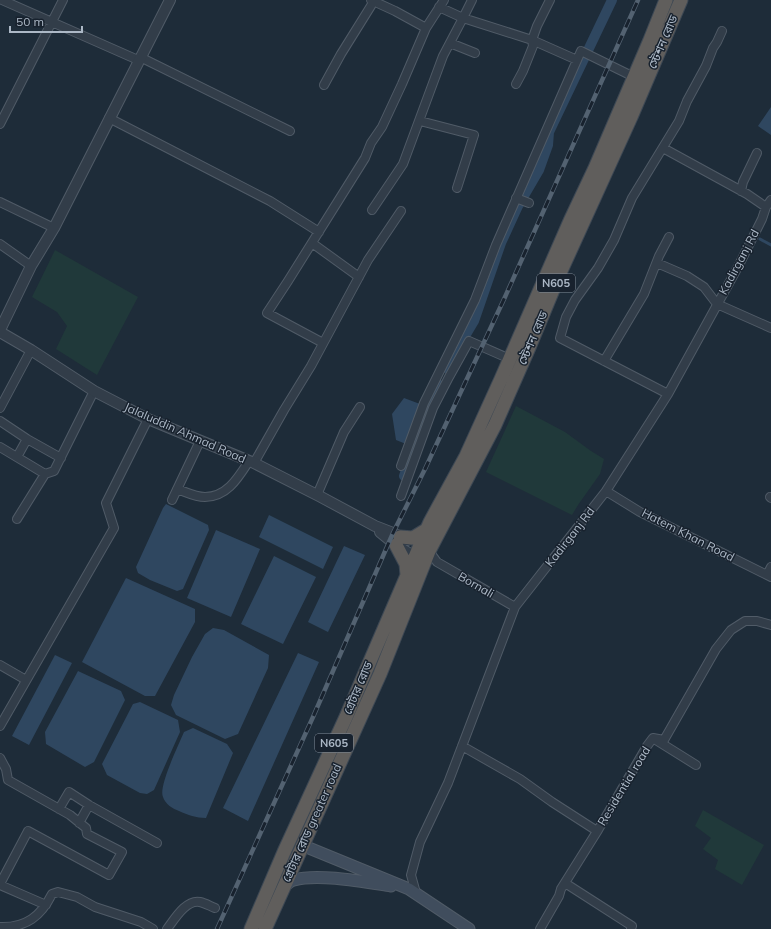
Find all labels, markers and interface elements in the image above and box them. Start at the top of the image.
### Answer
scale bar [10,8,82,34]
street label: স্টেশন রোড [645,12,681,71]
text: 50 m [16,14,44,29]
street label: Kadirganj Rd [715,226,762,297]
road number: N605 [537,274,575,292]
street label: স্টেশন রোড [515,308,551,367]
street label: Jalaluddin Ahmad Road [122,399,248,466]
street label: Kadirganj Rd [542,504,598,570]
street label: Hatem Khan Road [639,505,737,564]
street label: Bornali [455,568,497,601]
street label: গ্রেটার রোড [340,659,376,716]
road number: N605 [315,734,353,752]
street label: Residential road [594,743,653,828]
street label: গ্রেটার রোড greater road [279,761,344,884]

